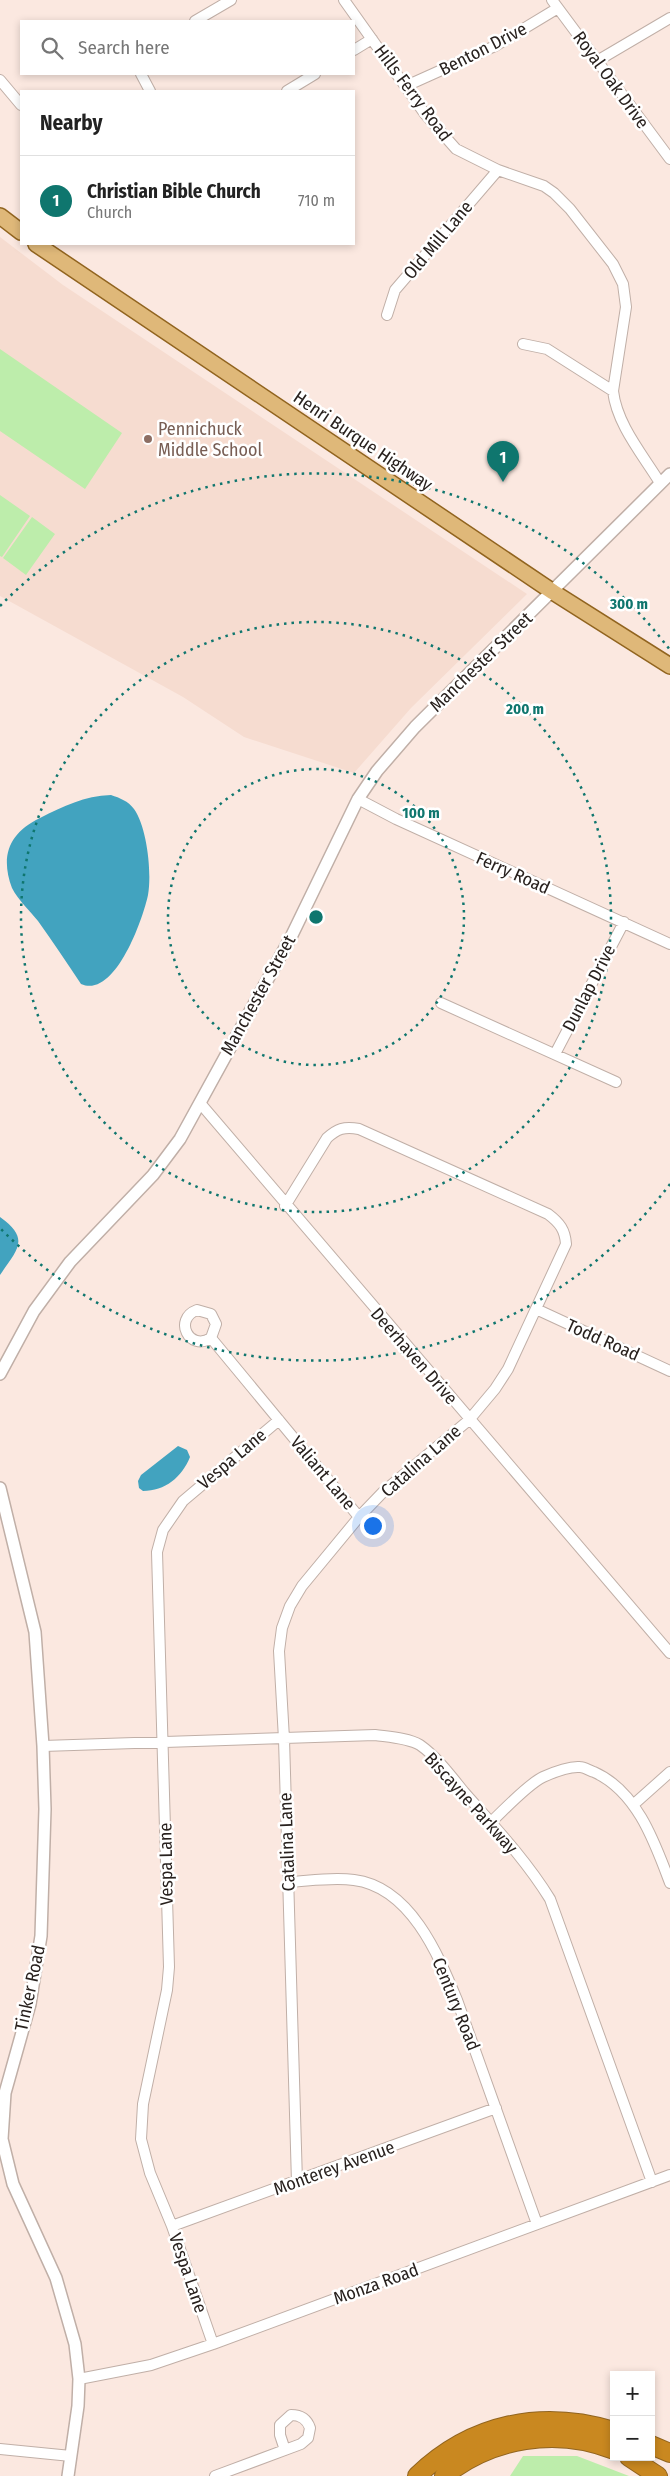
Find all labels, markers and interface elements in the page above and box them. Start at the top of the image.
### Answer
street label: Benton Drive [436,18,530,80]
search box [20,20,355,75]
street label: Royal Oak Drive [568,27,654,133]
icon: search [38,34,66,62]
text: Search here [78,36,170,59]
street label: Hills Ferry Road [370,40,456,146]
text: Nearby [40,110,102,136]
text: Christian Bible Church [87,180,261,203]
text: 1 [53,191,59,210]
text: 710 m [298,191,335,210]
street label: Old Mill Lane [399,196,477,284]
text: Church [87,203,132,222]
street label: Henri Burque Highway [289,386,437,496]
place label: Pennichuck Middle School [158,418,262,461]
marker: Pennichuck Middle School [142,433,154,445]
pin: 1 [487,441,519,482]
text: 300 m [609,595,648,613]
street label: Manchester Street [425,607,537,717]
text: 200 m [505,700,544,718]
text: 100 m [402,804,440,822]
street label: Ferry Road [473,847,553,899]
centre of rings [307,908,325,926]
street label: Manchester Street [216,931,300,1059]
street label: Dunlap Drive [558,941,620,1035]
street label: Deerhaven Drive [366,1303,462,1409]
street label: Todd Road [563,1314,643,1366]
street label: Catalina Lane [376,1420,466,1502]
street label: Vespa Lane [193,1424,271,1494]
street label: Valiant Lane [286,1432,360,1515]
your location [360,1513,386,1539]
street label: Biscayne Parkway [420,1748,522,1858]
street label: Catalina Lane [274,1792,300,1892]
street label: Vespa Lane [154,1822,178,1906]
street label: Tinker Road [10,1943,50,2033]
street label: Century Road [427,1954,485,2054]
street label: Monterey Avenue [270,2136,398,2200]
street label: Vespa Lane [164,2230,212,2316]
street label: Monza Road [330,2258,422,2310]
map controls [610,2371,655,2461]
button: + [610,2371,655,2416]
button: − [610,2416,655,2461]

